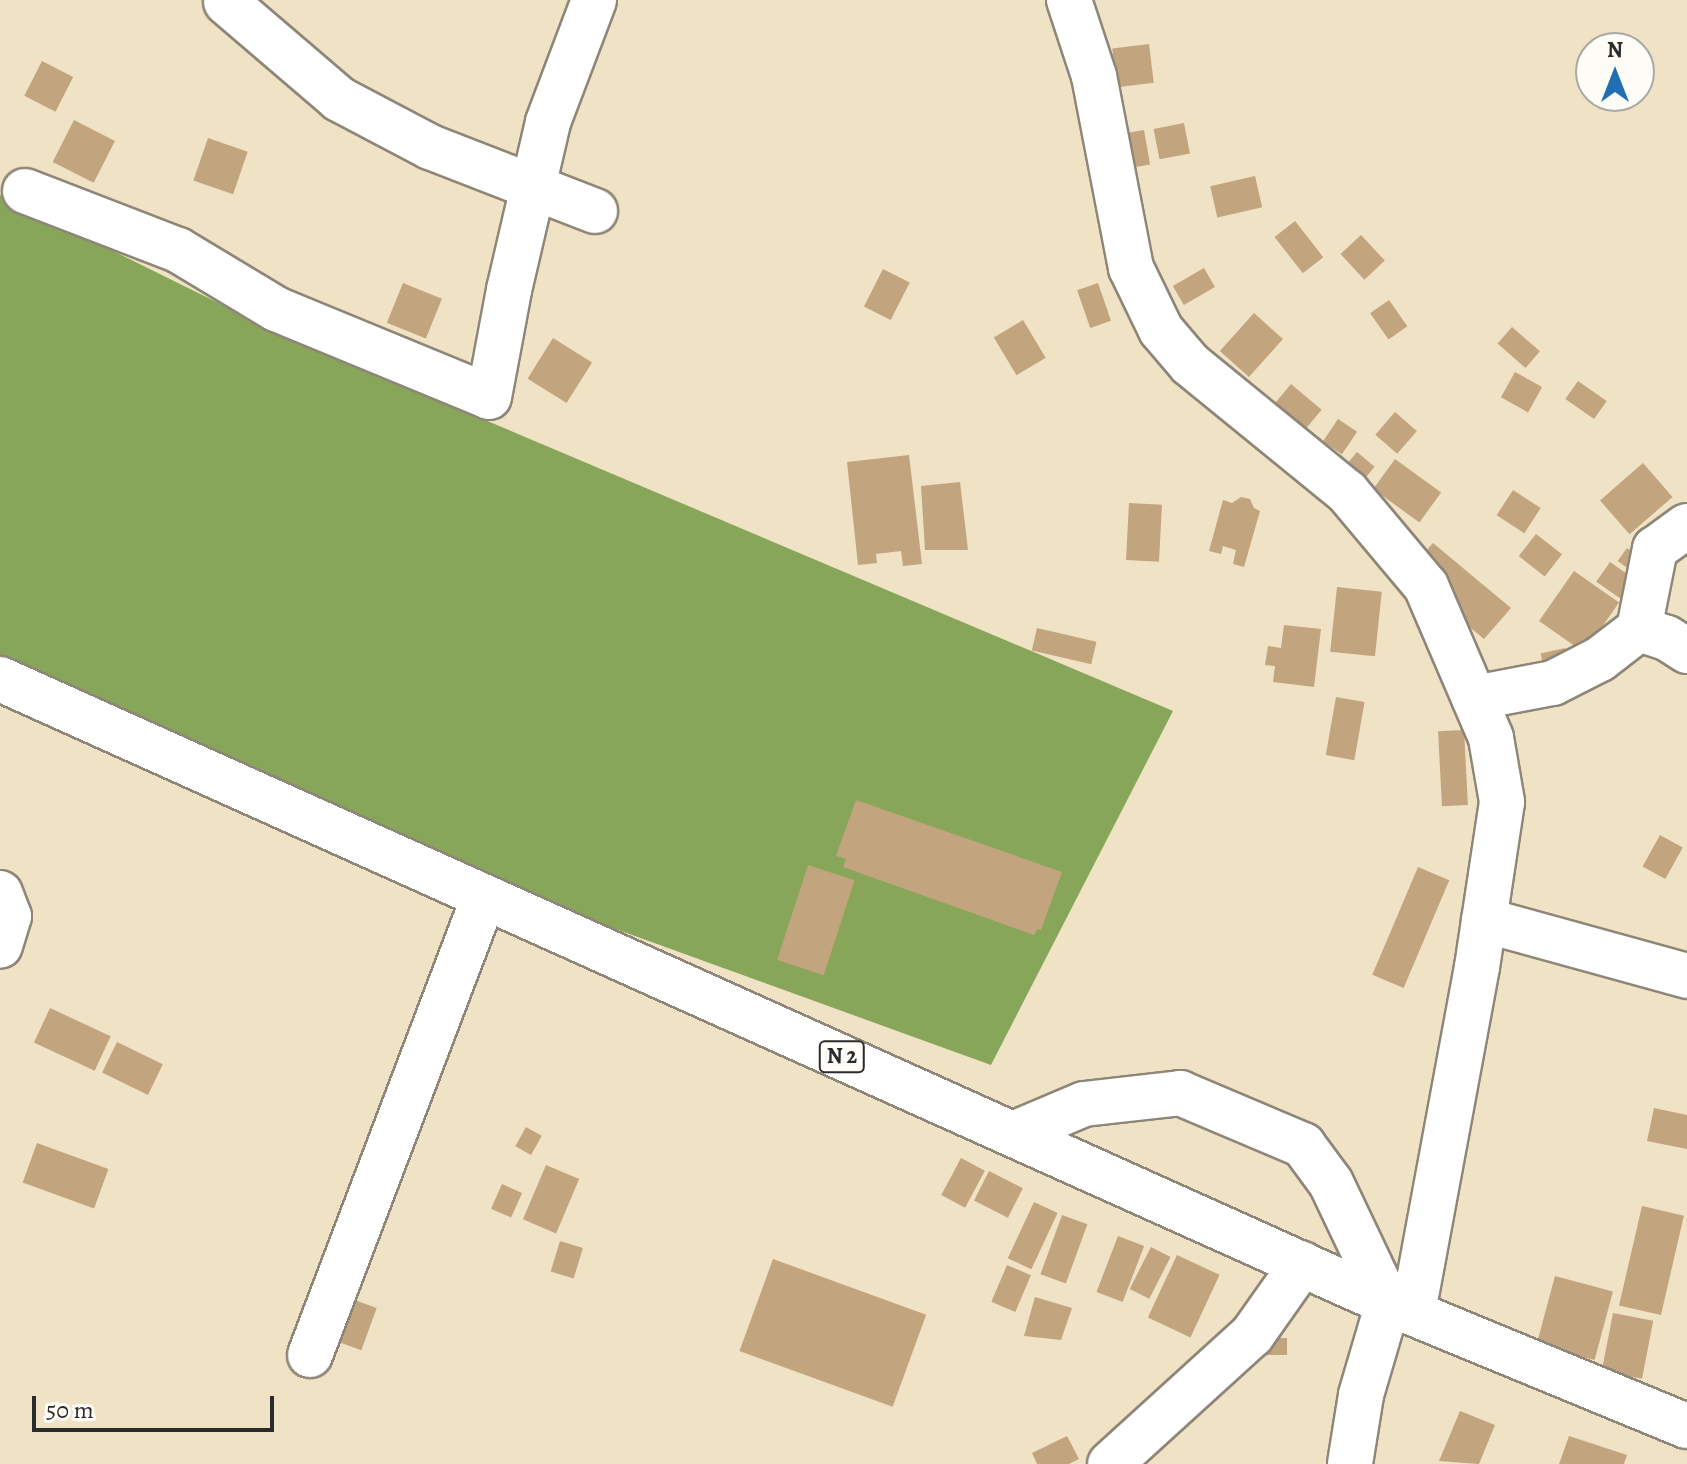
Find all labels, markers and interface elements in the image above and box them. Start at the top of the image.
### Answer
north arrow [1575,32,1655,112]
text: N [1607,35,1623,65]
road number: N 2 [818,1039,866,1075]
scale bar [36,1380,278,1430]
text: 50 m [46,1394,94,1426]

